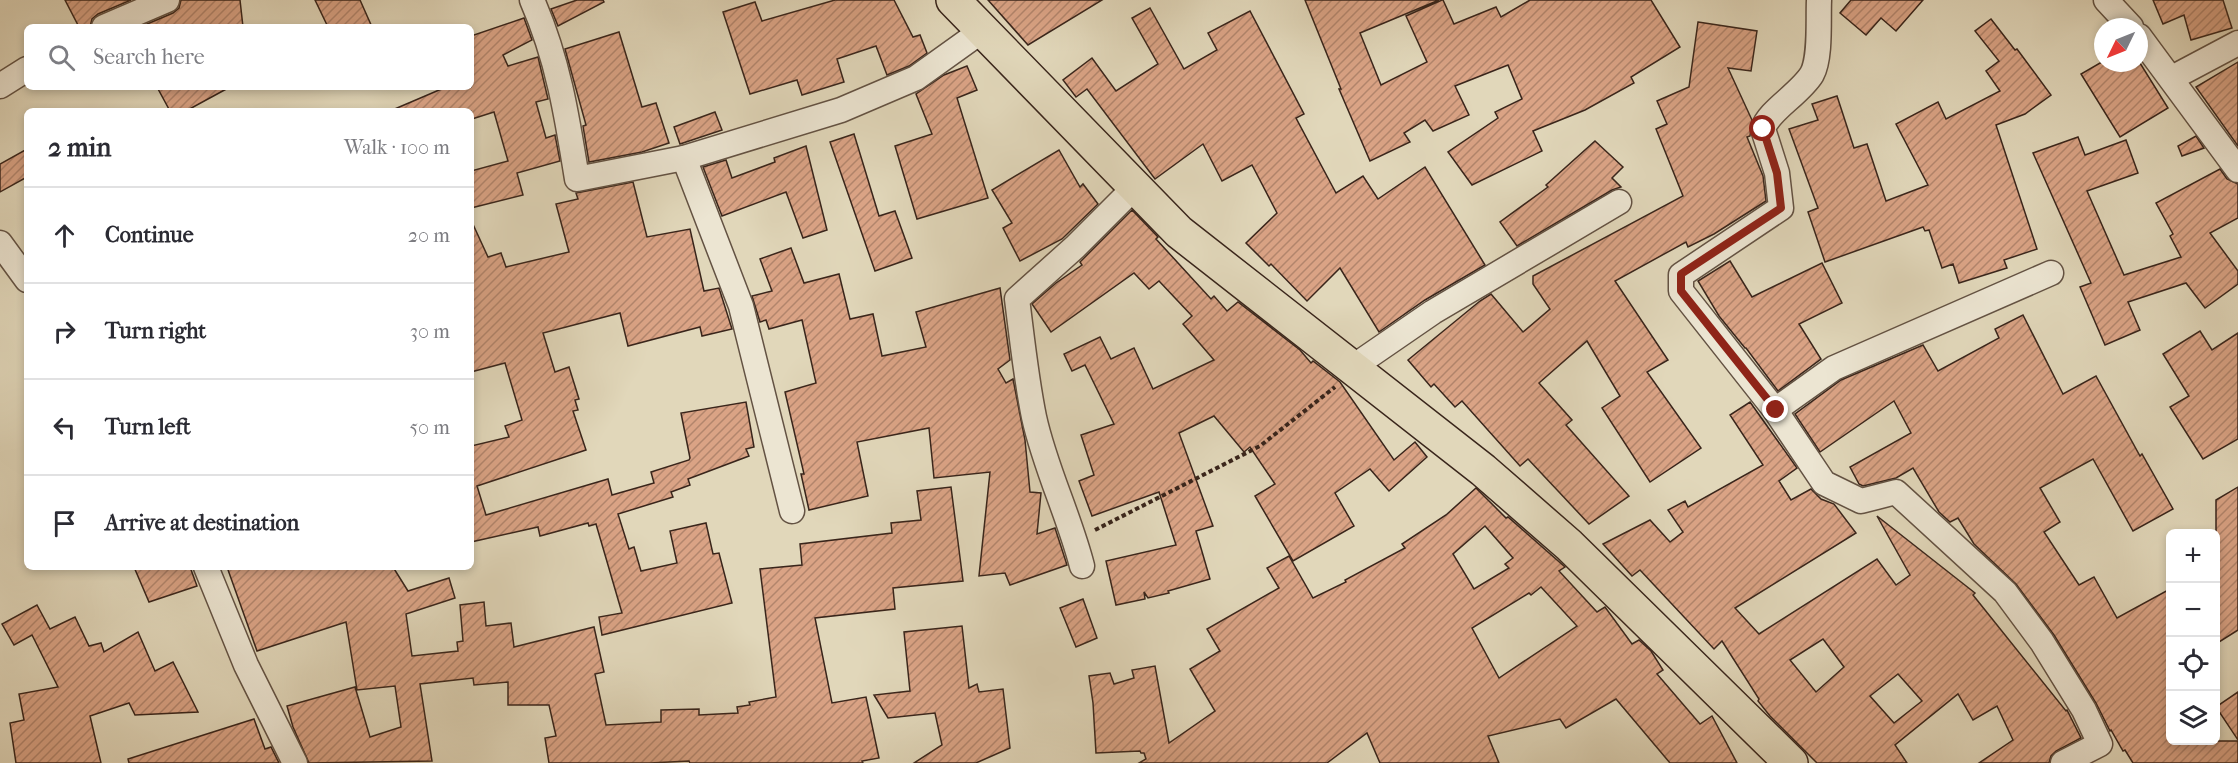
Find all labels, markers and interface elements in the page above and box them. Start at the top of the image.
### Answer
north arrow [2094,18,2148,72]
search box [24,24,474,90]
icon: search [45,41,78,74]
text: Search here [93,44,205,70]
route start [1749,115,1775,141]
text: 2 min [48,132,111,163]
text: Walk · 100 m [344,136,450,159]
icon: ahead [48,219,81,252]
text: Continue [105,222,194,248]
text: 20 m [408,224,450,247]
icon: right [48,315,81,348]
text: Turn right [105,318,206,344]
text: 30 m [410,320,450,343]
route end [1762,396,1788,422]
icon: left [48,411,81,444]
text: Turn left [105,414,191,440]
text: 50 m [409,416,450,439]
icon: arrive [48,507,81,540]
text: Arrive at destination [105,510,299,536]
map controls [2166,529,2220,745]
button: + [2166,529,2220,583]
button: − [2166,583,2220,637]
button: locate [2166,637,2220,691]
button: layers [2166,691,2220,745]

